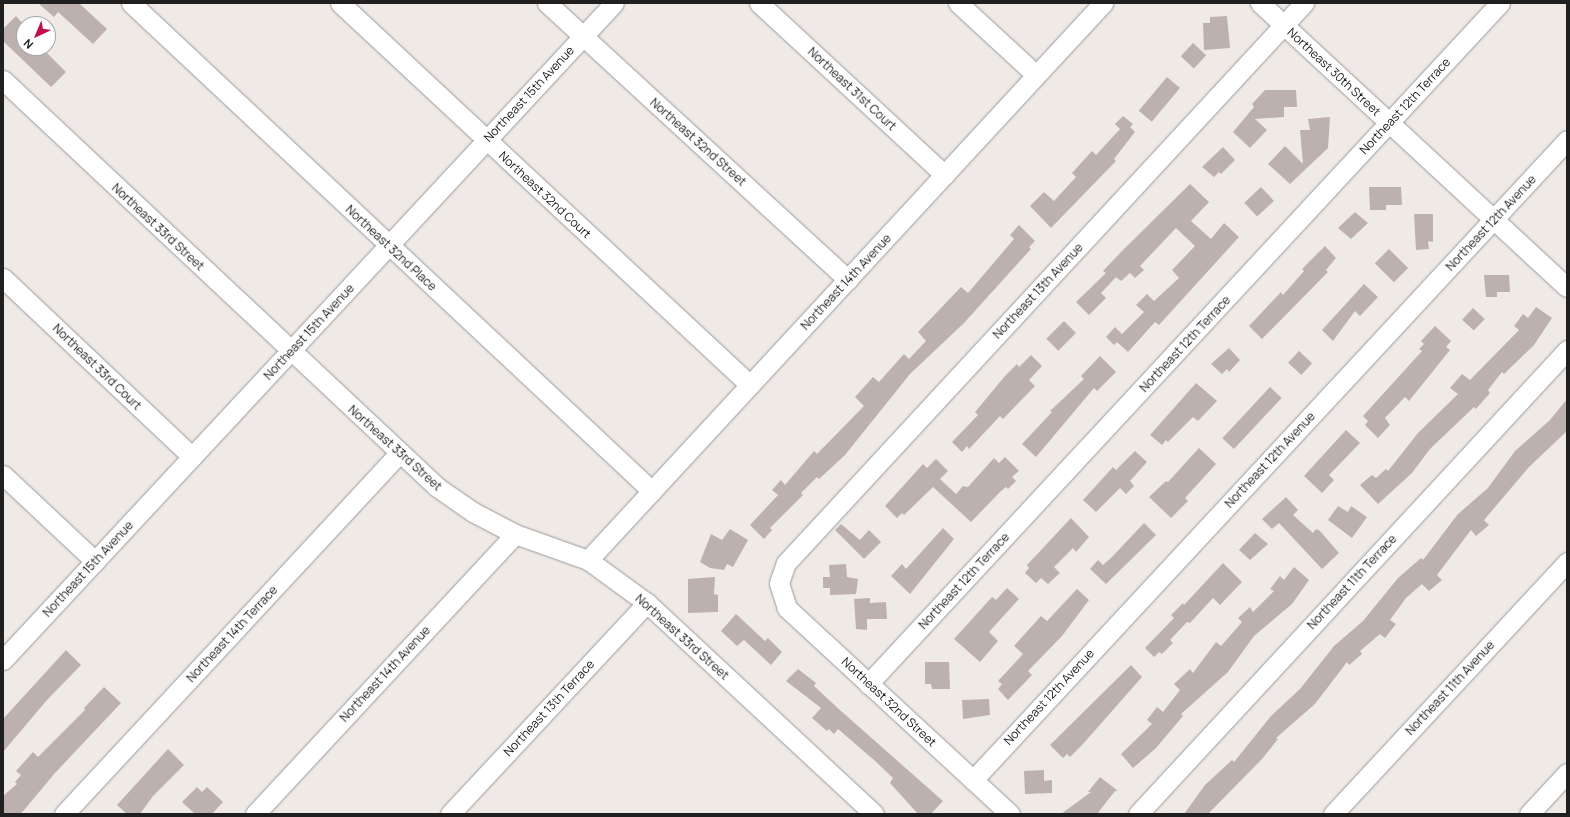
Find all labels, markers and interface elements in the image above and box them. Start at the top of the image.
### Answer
north arrow [16,16,56,56]
street label: Northeast 30th Street [1284,25,1384,119]
text: N [20,36,36,52]
street label: Northeast 15th Avenue [481,43,577,145]
street label: Northeast 31st Court [805,44,899,134]
street label: Northeast 12th Terrace [1357,55,1453,157]
street label: Northeast 32nd Street [647,95,749,189]
street label: Northeast 32nd Court [496,149,594,241]
street label: Northeast 12th Avenue [1443,172,1539,274]
street label: Northeast 33rd Street [109,181,207,273]
street label: Northeast 32nd Place [343,202,439,294]
street label: Northeast 14th Avenue [798,231,894,333]
street label: Northeast 13th Avenue [990,240,1086,342]
street label: Northeast 15th Avenue [261,281,357,383]
street label: Northeast 12th Terrace [1137,293,1233,395]
street label: Northeast 33rd Court [50,321,144,413]
street label: Northeast 33rd Street [345,402,445,494]
street label: Northeast 12th Avenue [1222,409,1318,511]
street label: Northeast 15th Avenue [40,518,136,620]
street label: Northeast 12th Terrace [916,530,1012,632]
street label: Northeast 11th Terrace [1304,532,1400,632]
street label: Northeast 14th Terrace [184,583,280,685]
street label: Northeast 33rd Street [632,591,732,683]
street label: Northeast 14th Avenue [337,623,433,725]
street label: Northeast 11th Avenue [1403,638,1497,738]
street label: Northeast 12th Avenue [1001,646,1097,748]
street label: Northeast 32nd Street [839,654,939,750]
street label: Northeast 13th Terrace [501,657,597,759]

